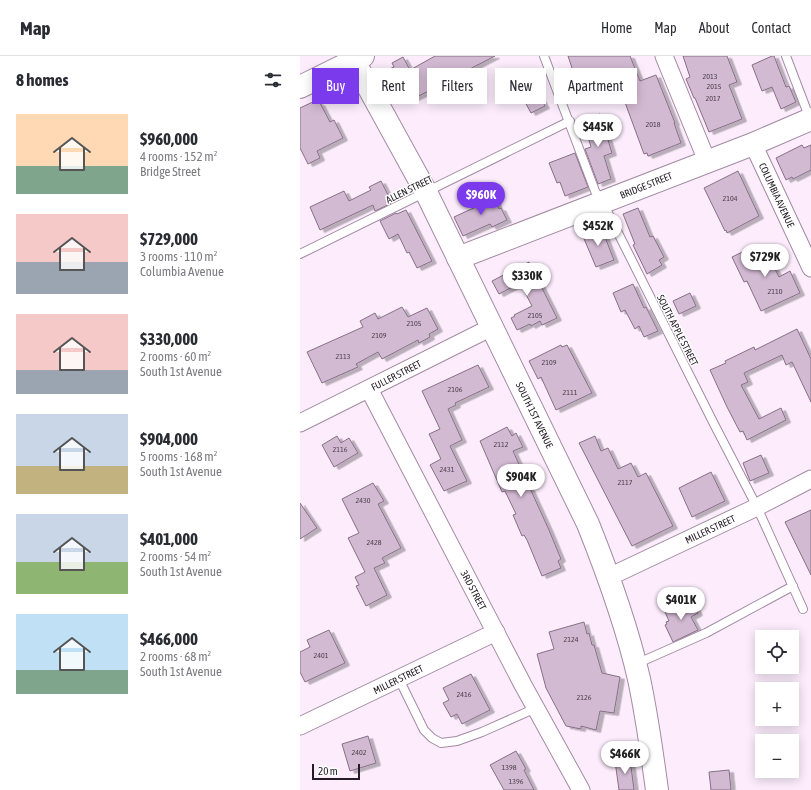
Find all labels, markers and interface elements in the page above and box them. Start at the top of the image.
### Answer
text: Map [20,17,51,39]
text: Home [601,20,632,36]
text: Map [654,20,677,36]
text: About [699,20,730,36]
text: Contact [752,20,791,36]
chip: Buy [312,68,359,104]
chip: Rent [367,68,419,104]
chip: Filters [427,68,487,104]
chip: New [495,68,546,104]
chip: Apartment [554,68,637,104]
icon: filters [262,69,284,91]
text: 8 homes [16,70,69,90]
house number: 2013 [702,72,718,81]
house number: 2015 [706,82,722,91]
house number: 2017 [705,94,721,103]
pin: $445K [570,114,626,148]
text: $445K [583,119,613,134]
house number: 2018 [645,120,661,129]
text: $960,000 [140,129,198,149]
icon: home [48,130,96,178]
text: 4 rooms · 152 m² [140,149,217,164]
street label: COLUMBIA AVENUE [757,161,797,230]
text: Bridge Street [140,164,201,179]
street label: BRIDGE STREET [618,170,674,201]
street label: ALLEN STREET [384,173,435,205]
pin: $960K [453,182,509,216]
text: $960K [466,187,496,202]
house number: 2104 [722,194,738,203]
pin: $452K [570,213,626,247]
text: $452K [583,218,613,233]
text: $729,000 [140,229,198,249]
icon: home [48,230,96,278]
pin: $729K [737,244,793,278]
text: 3 rooms · 110 m² [140,249,217,264]
text: $729K [750,249,780,264]
pin: $330K [499,263,555,297]
text: Columbia Avenue [140,264,224,279]
text: $330K [512,268,542,283]
house number: 2110 [767,287,783,296]
street label: SOUTH APPLE STREET [655,293,700,368]
house number: 2105 [527,311,543,320]
house number: 2105 [406,319,422,328]
text: $330,000 [140,329,198,349]
icon: home [48,330,96,378]
house number: 2109 [371,331,387,340]
text: 2 rooms · 60 m² [140,349,211,364]
house number: 2113 [335,352,351,361]
street label: FULLER STREET [369,358,424,393]
house number: 2109 [541,358,557,367]
text: South 1st Avenue [140,364,222,379]
street label: SOUTH 1ST AVENUE [514,380,556,451]
house number: 2106 [447,385,463,394]
house number: 2111 [562,388,578,397]
text: $904,000 [140,429,198,449]
icon: home [48,430,96,478]
house number: 2112 [493,440,509,449]
house number: 2116 [332,445,348,454]
text: 5 rooms · 168 m² [140,449,217,464]
text: South 1st Avenue [140,464,222,479]
pin: $904K [493,464,549,498]
house number: 2431 [439,465,455,474]
text: $904K [506,469,536,484]
house number: 2117 [617,478,633,487]
house number: 2430 [355,496,371,505]
street label: MILLER STREET [683,513,738,546]
text: $401,000 [140,529,198,549]
icon: home [48,530,96,578]
house number: 2428 [366,538,382,547]
text: 2 rooms · 54 m² [140,549,211,564]
text: South 1st Avenue [140,564,222,579]
street label: 3RD STREET [459,569,489,612]
pin: $401K [653,587,709,621]
text: $401K [666,592,696,607]
text: $466,000 [140,629,198,649]
icon: home [48,630,96,678]
map controls [755,630,799,778]
button: locate [755,630,799,674]
house number: 2124 [563,635,579,644]
text: 2 rooms · 68 m² [140,649,211,664]
house number: 2401 [313,651,329,660]
street label: MILLER STREET [371,662,425,696]
text: South 1st Avenue [140,664,222,679]
button: + [755,682,799,726]
house number: 2416 [456,690,472,699]
house number: 2126 [576,693,592,702]
button: − [755,734,799,778]
pin: $466K [597,741,653,775]
text: $466K [610,746,640,761]
house number: 2402 [351,748,367,757]
scale bar [312,762,360,781]
house number: 1398 [501,763,517,772]
text: 20 m [318,765,338,777]
house number: 1396 [508,777,524,786]

